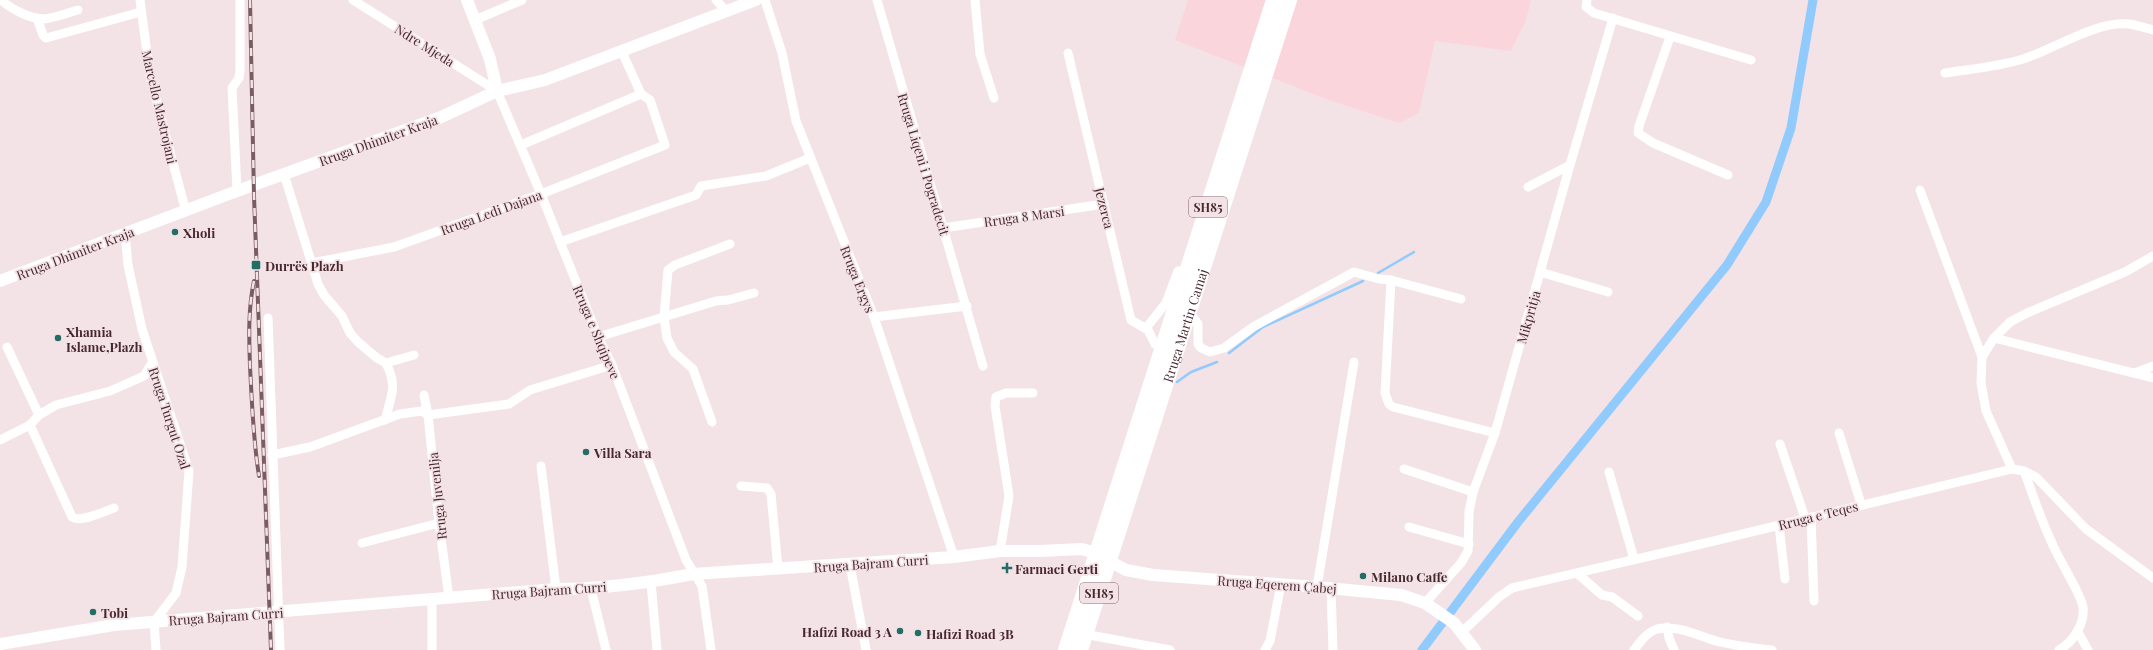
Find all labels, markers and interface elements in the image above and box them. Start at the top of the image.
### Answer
street label: Ndre Mjeda [392,20,458,70]
street label: Marcello Mastrojani [139,49,181,166]
street label: Rruga Liqeni i Pogradecit [894,91,954,238]
street label: Rruga Dhimiter Kraja [316,111,440,169]
street label: Jezerca [1091,185,1118,231]
street label: Rruga Ledi Dajana [438,186,545,238]
road number: SH85 [1189,197,1227,217]
street label: Rruga 8 Marsi [983,202,1066,230]
street label: Rruga Dhimiter Kraja [14,223,137,283]
place label: Xholi [183,224,215,241]
marker: Xholi [170,227,180,237]
street label: Rruga Ergys [837,243,879,315]
place label: Durrës Plazh [265,257,344,274]
marker: Durrës Plazh [250,259,262,271]
street label: Rruga Martin Camaj [1158,267,1211,384]
street label: Rruga e Shqipeve [570,282,625,382]
street label: Mikpritja [1512,288,1544,346]
place label: Xhamia Islame,Plazh [66,323,143,355]
marker: Xhamia Islame,Plazh [53,333,63,343]
street label: Rruga Turgut Ozal [145,365,195,471]
place label: Villa Sara [593,444,652,461]
marker: Villa Sara [581,447,591,457]
street label: Rruga Juvenilja [424,451,450,541]
street label: Rruga e Teqes [1776,497,1860,533]
street label: Rruga Bajram Curri [813,550,929,575]
place label: Farmaci Gerti [1015,560,1098,577]
marker: Farmaci Gerti [1002,563,1012,573]
place label: Milano Caffe [1371,568,1448,585]
street label: Rruga Eqerem Çabej [1217,571,1337,597]
marker: Milano Caffe [1358,571,1368,581]
street label: Rruga Bajram Curri [491,577,607,602]
road number: SH85 [1080,583,1118,603]
street label: Rruga Bajram Curri [168,603,284,628]
place label: Tobi [101,604,128,621]
marker: Tobi [88,607,98,617]
place label: Hafizi Road 3 A [802,623,892,640]
place label: Hafizi Road 3B [926,625,1014,642]
marker: Hafizi Road 3 A [895,626,905,636]
marker: Hafizi Road 3B [913,628,923,638]

